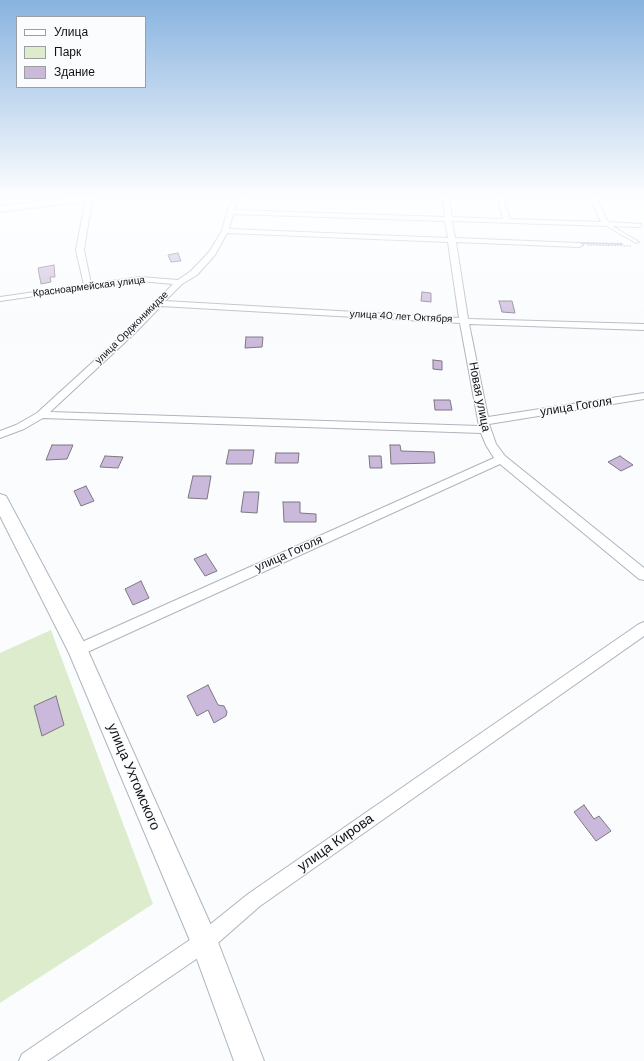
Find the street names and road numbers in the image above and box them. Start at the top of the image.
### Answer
street label: Красноармейская улица [32,274,146,300]
street label: улица Орджоникидзе [93,289,171,367]
street label: улица 40 лет Октября [349,308,453,326]
street label: Новая улица [465,361,493,433]
street label: улица Гоголя [539,394,613,420]
street label: улица Гоголя [253,533,325,575]
street label: улица Ухтомского [103,721,163,833]
street label: улица Кирова [295,811,377,875]

